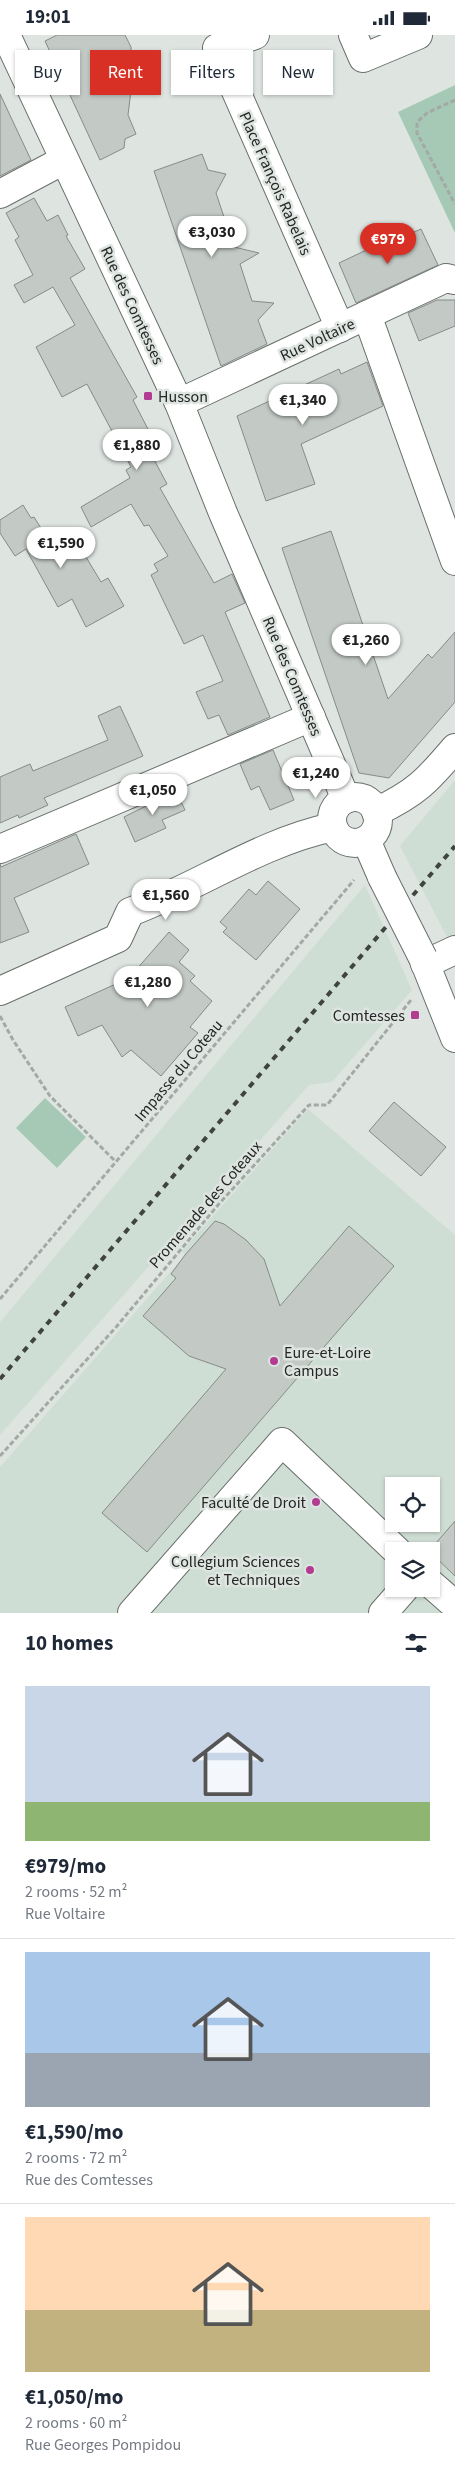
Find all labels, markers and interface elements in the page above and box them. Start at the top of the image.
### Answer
text: 19:01 [25,4,71,31]
chip: Buy [15,50,80,95]
chip: Rent [90,50,161,95]
chip: Filters [171,50,253,95]
chip: New [263,50,333,95]
street label: Place François Rabelais [234,108,317,259]
pin: €3,030 [171,215,253,258]
text: €3,030 [188,221,236,243]
pin: €979 [358,223,418,265]
text: €979 [371,228,405,250]
street label: Rue des Comtesses [95,243,169,368]
street label: Rue Voltaire [276,313,358,367]
pin: €1,340 [262,383,344,426]
place label: Husson [158,386,208,408]
text: €1,340 [279,389,327,411]
marker: Husson [142,390,154,402]
pin: €1,880 [96,429,178,471]
text: €1,880 [113,434,161,456]
pin: €1,590 [20,527,102,569]
text: €1,590 [37,532,85,554]
street label: Rue des Comtesses [257,613,327,740]
pin: €1,260 [325,623,407,666]
text: €1,260 [342,629,390,651]
pin: €1,240 [275,757,357,799]
text: €1,240 [292,762,340,784]
pin: €1,050 [112,773,194,816]
text: €1,050 [129,779,177,801]
pin: €1,560 [125,879,207,921]
text: €1,560 [142,884,190,906]
pin: €1,280 [107,965,189,1008]
text: €1,280 [124,971,172,993]
place label: Comtesses [333,1005,405,1027]
marker: Comtesses [409,1009,421,1021]
street label: Impasse du Coteau [130,1015,228,1126]
street label: Promenade des Coteaux [144,1136,267,1273]
place label: Eure-et-Loire Campus [284,1342,371,1382]
marker: Eure-et-Loire Campus [268,1355,280,1367]
map controls [385,1477,440,1597]
button: locate [385,1477,440,1532]
place label: Faculté de Droit [201,1492,307,1514]
marker: Faculté de Droit [310,1496,322,1508]
button: layers [385,1542,440,1597]
place label: Collegium Sciences et Techniques [171,1551,300,1591]
marker: Collegium Sciences et Techniques [304,1564,316,1576]
text: 10 homes [25,1628,113,1658]
icon: filters [402,1629,430,1657]
icon: home [183,1719,273,1809]
text: €979/mo [25,1851,106,1881]
text: 2 rooms · 52 m² [25,1881,127,1903]
text: Rue Voltaire [25,1903,105,1925]
icon: home [183,1984,273,2074]
text: €1,590/mo [25,2117,124,2147]
text: 2 rooms · 72 m² [25,2147,127,2169]
text: Rue des Comtesses [25,2169,153,2191]
icon: home [183,2249,273,2339]
text: €1,050/mo [25,2382,124,2412]
text: 2 rooms · 60 m² [25,2412,127,2434]
text: Rue Georges Pompidou [25,2434,181,2456]

